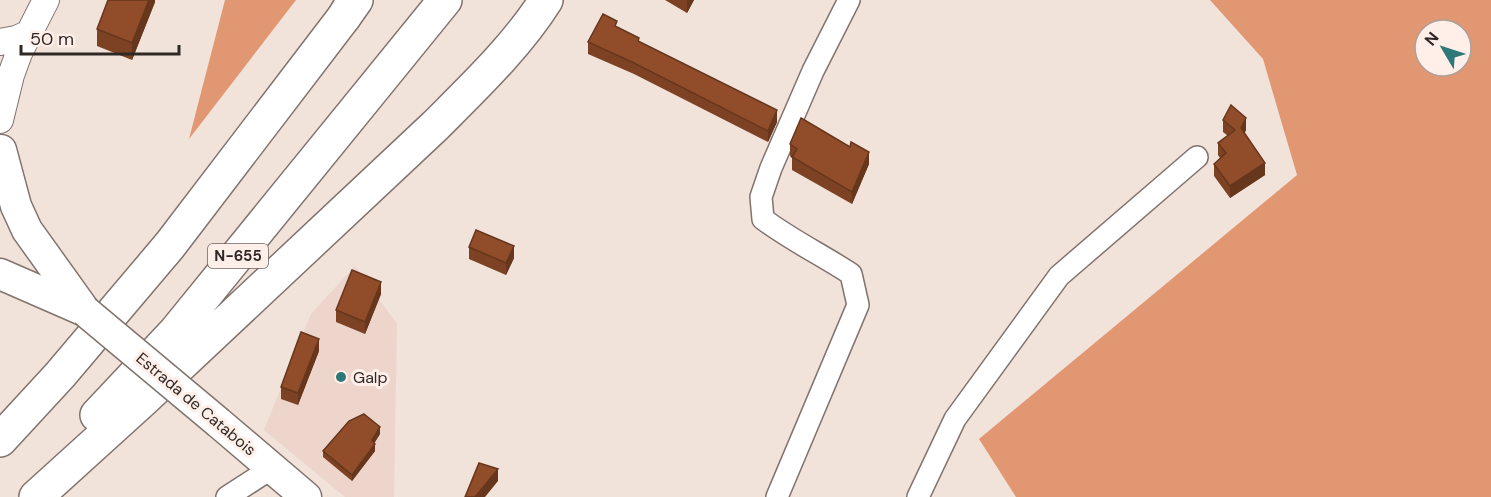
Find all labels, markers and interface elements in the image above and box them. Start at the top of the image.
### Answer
scale bar [21,18,178,56]
north arrow [1413,18,1473,78]
text: 50 m [30,27,74,51]
text: N [1420,28,1444,50]
road number: N-655 [208,244,268,268]
street label: Estrada de Catabois [132,348,260,460]
place label: Galp [353,367,387,388]
marker: Galp [334,370,348,384]

